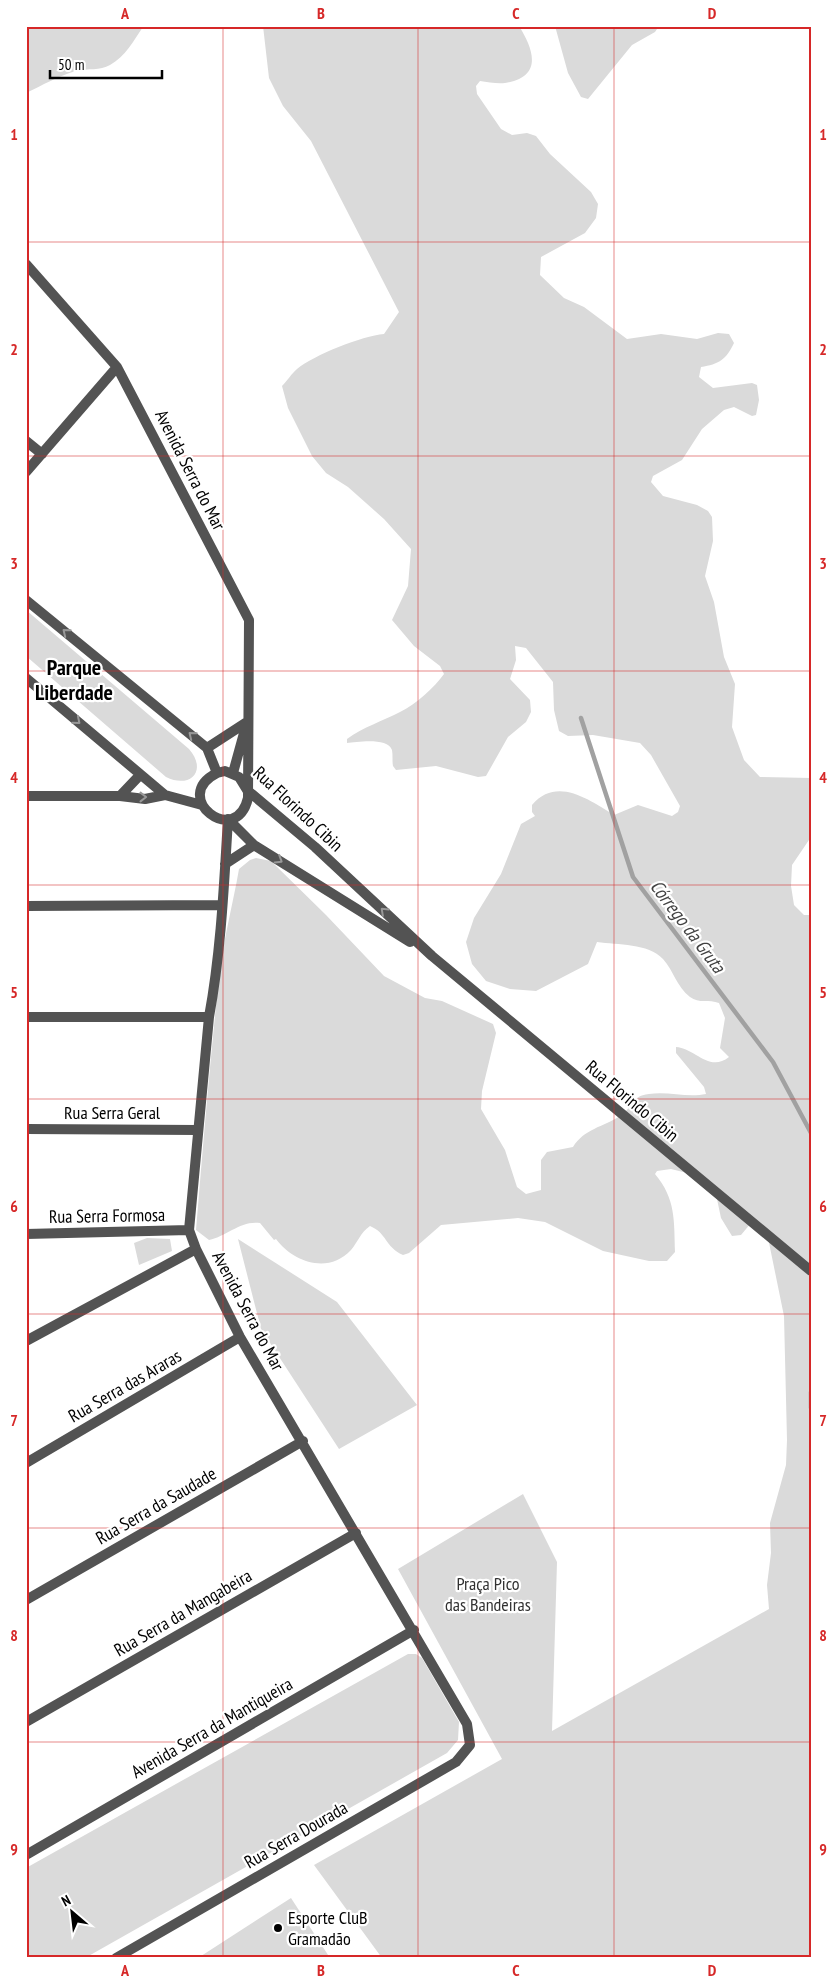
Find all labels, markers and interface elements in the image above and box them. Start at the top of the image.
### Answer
text: A [120,3,130,23]
text: B [317,3,325,23]
text: C [512,3,520,23]
text: D [708,3,717,23]
scale bar [50,48,162,80]
text: 50 m [58,55,84,74]
text: 1 [10,124,18,144]
text: 1 [819,124,827,144]
text: 2 [10,339,18,359]
text: 2 [819,339,827,359]
street label: Avenida Serra do Mar [150,406,231,534]
text: 3 [10,553,18,573]
text: 3 [819,553,827,573]
one-way arrow [63,630,72,638]
district label: Parque Liberdade [35,653,113,706]
one-way arrow [71,716,80,725]
one-way arrow [188,732,197,741]
street label: Rua Florindo Cibin [249,761,348,856]
text: 4 [10,767,18,787]
text: 4 [819,767,827,787]
one-way arrow [139,792,147,803]
one-way arrow [274,854,283,864]
water label: Córrego da Gruta [645,875,732,978]
one-way arrow [380,908,389,917]
text: 5 [10,982,18,1002]
text: 5 [819,982,827,1002]
street label: Rua Florindo Cibin [581,1055,684,1146]
street label: Rua Serra Geral [64,1101,161,1124]
text: 6 [10,1196,18,1216]
text: 6 [819,1196,827,1216]
street label: Rua Serra Formosa [49,1203,165,1228]
street label: Avenida Serra do Mar [207,1247,290,1374]
street label: Rua Serra das Araras [64,1344,185,1427]
text: 7 [10,1410,18,1430]
text: 7 [819,1410,827,1430]
street label: Rua Serra da Saudade [91,1462,220,1549]
street label: Rua Serra da Mangabeira [110,1564,256,1661]
park label: Praça Pico das Bandeiras [445,1572,531,1616]
text: 8 [10,1625,18,1645]
text: 8 [819,1625,827,1645]
street label: Avenida Serra da Mantiqueira [127,1672,296,1783]
street label: Rua Serra Dourada [240,1796,352,1873]
text: 9 [10,1839,18,1859]
text: 9 [819,1839,827,1859]
north arrow [48,1886,98,1936]
text: N [58,1891,73,1910]
place label: Esporte CluB Gramadão [288,1906,368,1950]
marker: Esporte CluB Gramadão [272,1922,284,1934]
text: A [120,1960,130,1980]
text: B [317,1960,325,1980]
text: C [512,1960,520,1980]
text: D [708,1960,717,1980]

